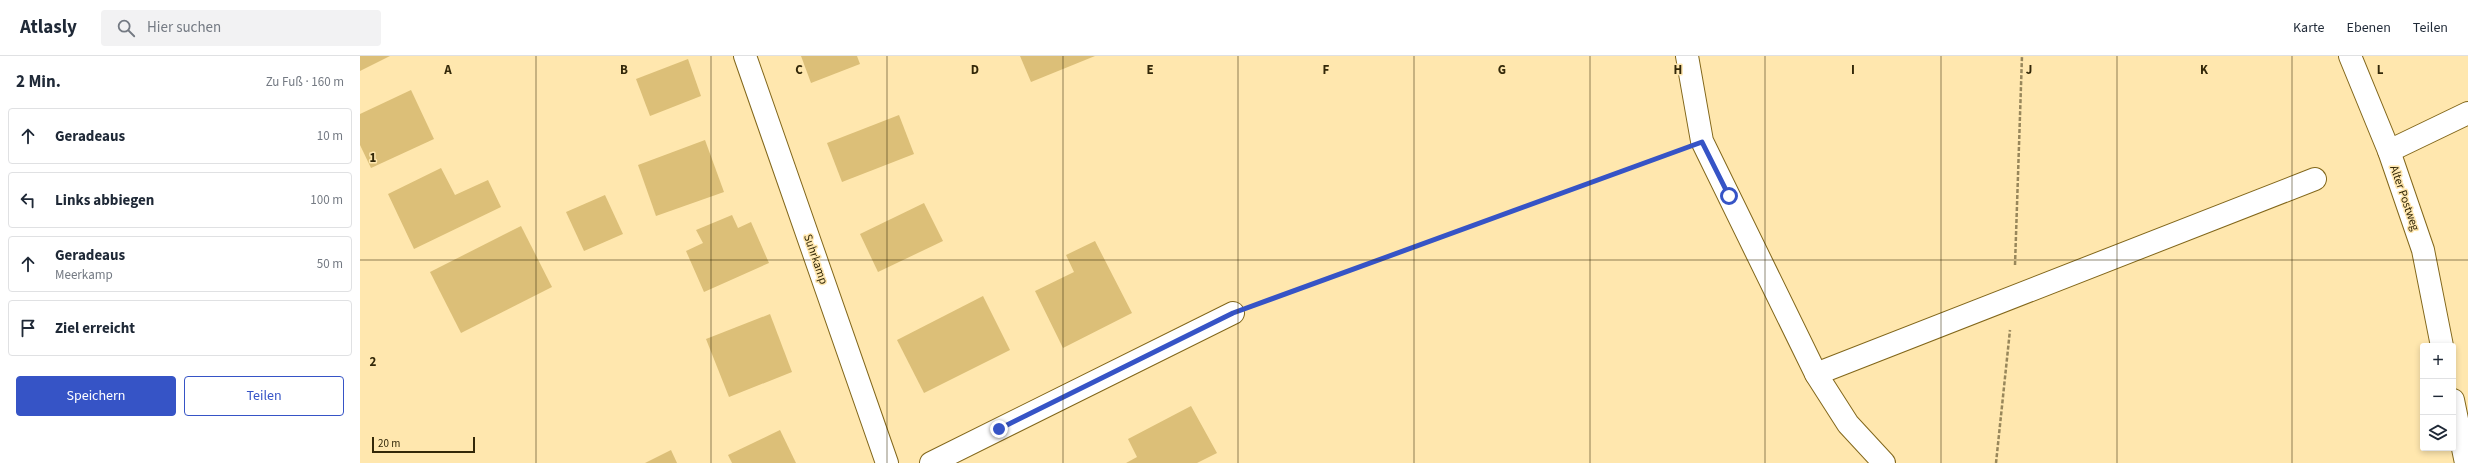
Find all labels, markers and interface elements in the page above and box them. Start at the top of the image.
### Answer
search box [101,10,381,46]
text: Atlasly [20,14,77,41]
icon: search [115,17,137,39]
text: Hier suchen [147,17,221,38]
text: Karte [2293,18,2325,38]
text: Ebenen [2347,18,2391,38]
text: Teilen [2413,18,2448,38]
text: A [443,61,452,79]
text: B [620,61,628,79]
text: C [795,61,803,79]
text: D [971,61,979,79]
text: E [1146,61,1154,79]
text: F [1323,61,1330,79]
text: G [1498,61,1506,79]
text: H [1674,61,1682,79]
text: I [1851,61,1855,79]
text: J [2026,61,2032,79]
text: K [2200,61,2209,79]
text: L [2377,61,2384,79]
text: 2 Min. [16,70,61,94]
text: Zu Fuß · 160 m [266,73,344,91]
icon: ahead [17,125,39,147]
text: Geradeaus [55,126,125,147]
text: 10 m [317,127,343,145]
text: 1 [370,149,377,167]
street label: Alter Postweg [2385,163,2424,233]
route start [1720,187,1738,205]
icon: left [17,189,39,211]
text: Links abbiegen [55,190,154,211]
text: 100 m [310,191,343,209]
street label: Suhrkamp [799,232,832,287]
text: Geradeaus [55,245,125,266]
icon: ahead [17,253,39,275]
text: 50 m [317,255,343,273]
text: Meerkamp [55,266,113,284]
icon: arrive [17,317,39,339]
text: Ziel erreicht [55,318,135,339]
map controls [2420,343,2456,451]
button: + [2420,343,2456,379]
text: 2 [370,353,377,371]
button: Speichern [16,376,176,416]
button: Teilen [184,376,344,416]
button: − [2420,379,2456,415]
button: layers [2420,415,2456,451]
route end [990,420,1008,438]
scale bar [372,435,475,454]
text: 20 m [378,436,400,451]

